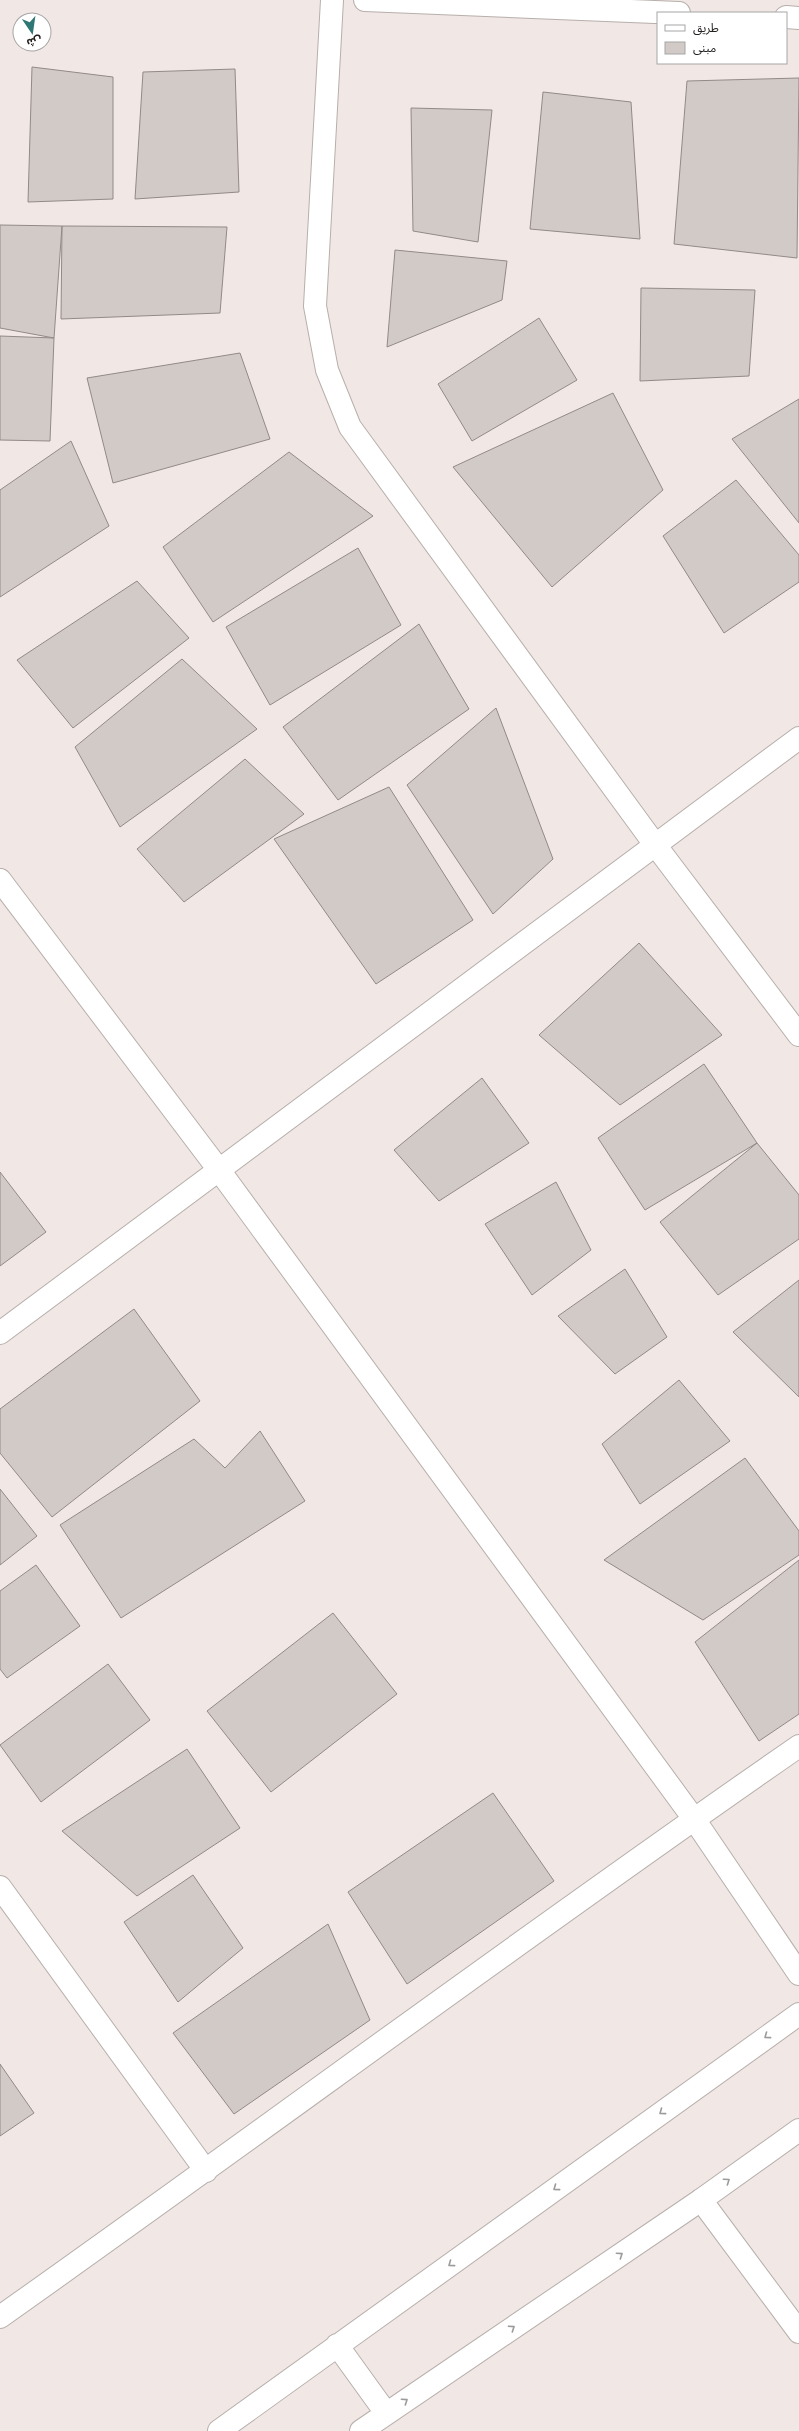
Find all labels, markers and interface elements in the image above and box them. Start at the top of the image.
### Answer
north arrow [12,12,52,52]
legend [657,12,787,64]
text: طريق [693,21,719,36]
text: ش [25,33,43,49]
text: مبنى [693,41,716,55]
one-way arrow [765,2031,772,2038]
one-way arrow [659,2107,666,2114]
one-way arrow [722,2179,729,2186]
one-way arrow [553,2183,560,2191]
one-way arrow [615,2253,622,2260]
one-way arrow [448,2259,455,2266]
one-way arrow [508,2325,515,2333]
one-way arrow [400,2399,407,2406]

